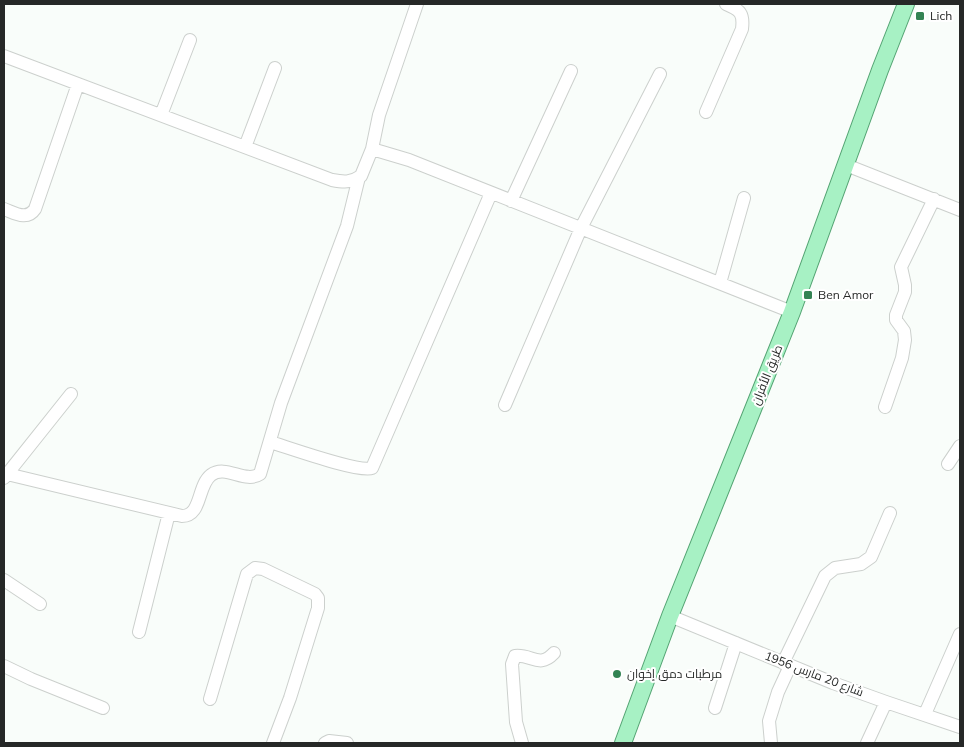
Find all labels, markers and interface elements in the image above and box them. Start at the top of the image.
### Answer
place label: Lich [930,8,952,23]
marker: Lich [914,10,926,22]
place label: Ben Amor [818,287,874,302]
marker: Ben Amor [802,289,814,301]
street label: طريق الأفران [748,342,785,407]
street label: شارع 20 مارس 1956 [762,648,866,700]
place label: مرطبات دمق إخوان [627,666,722,681]
marker: مرطبات دمق إخوان [611,668,623,680]

